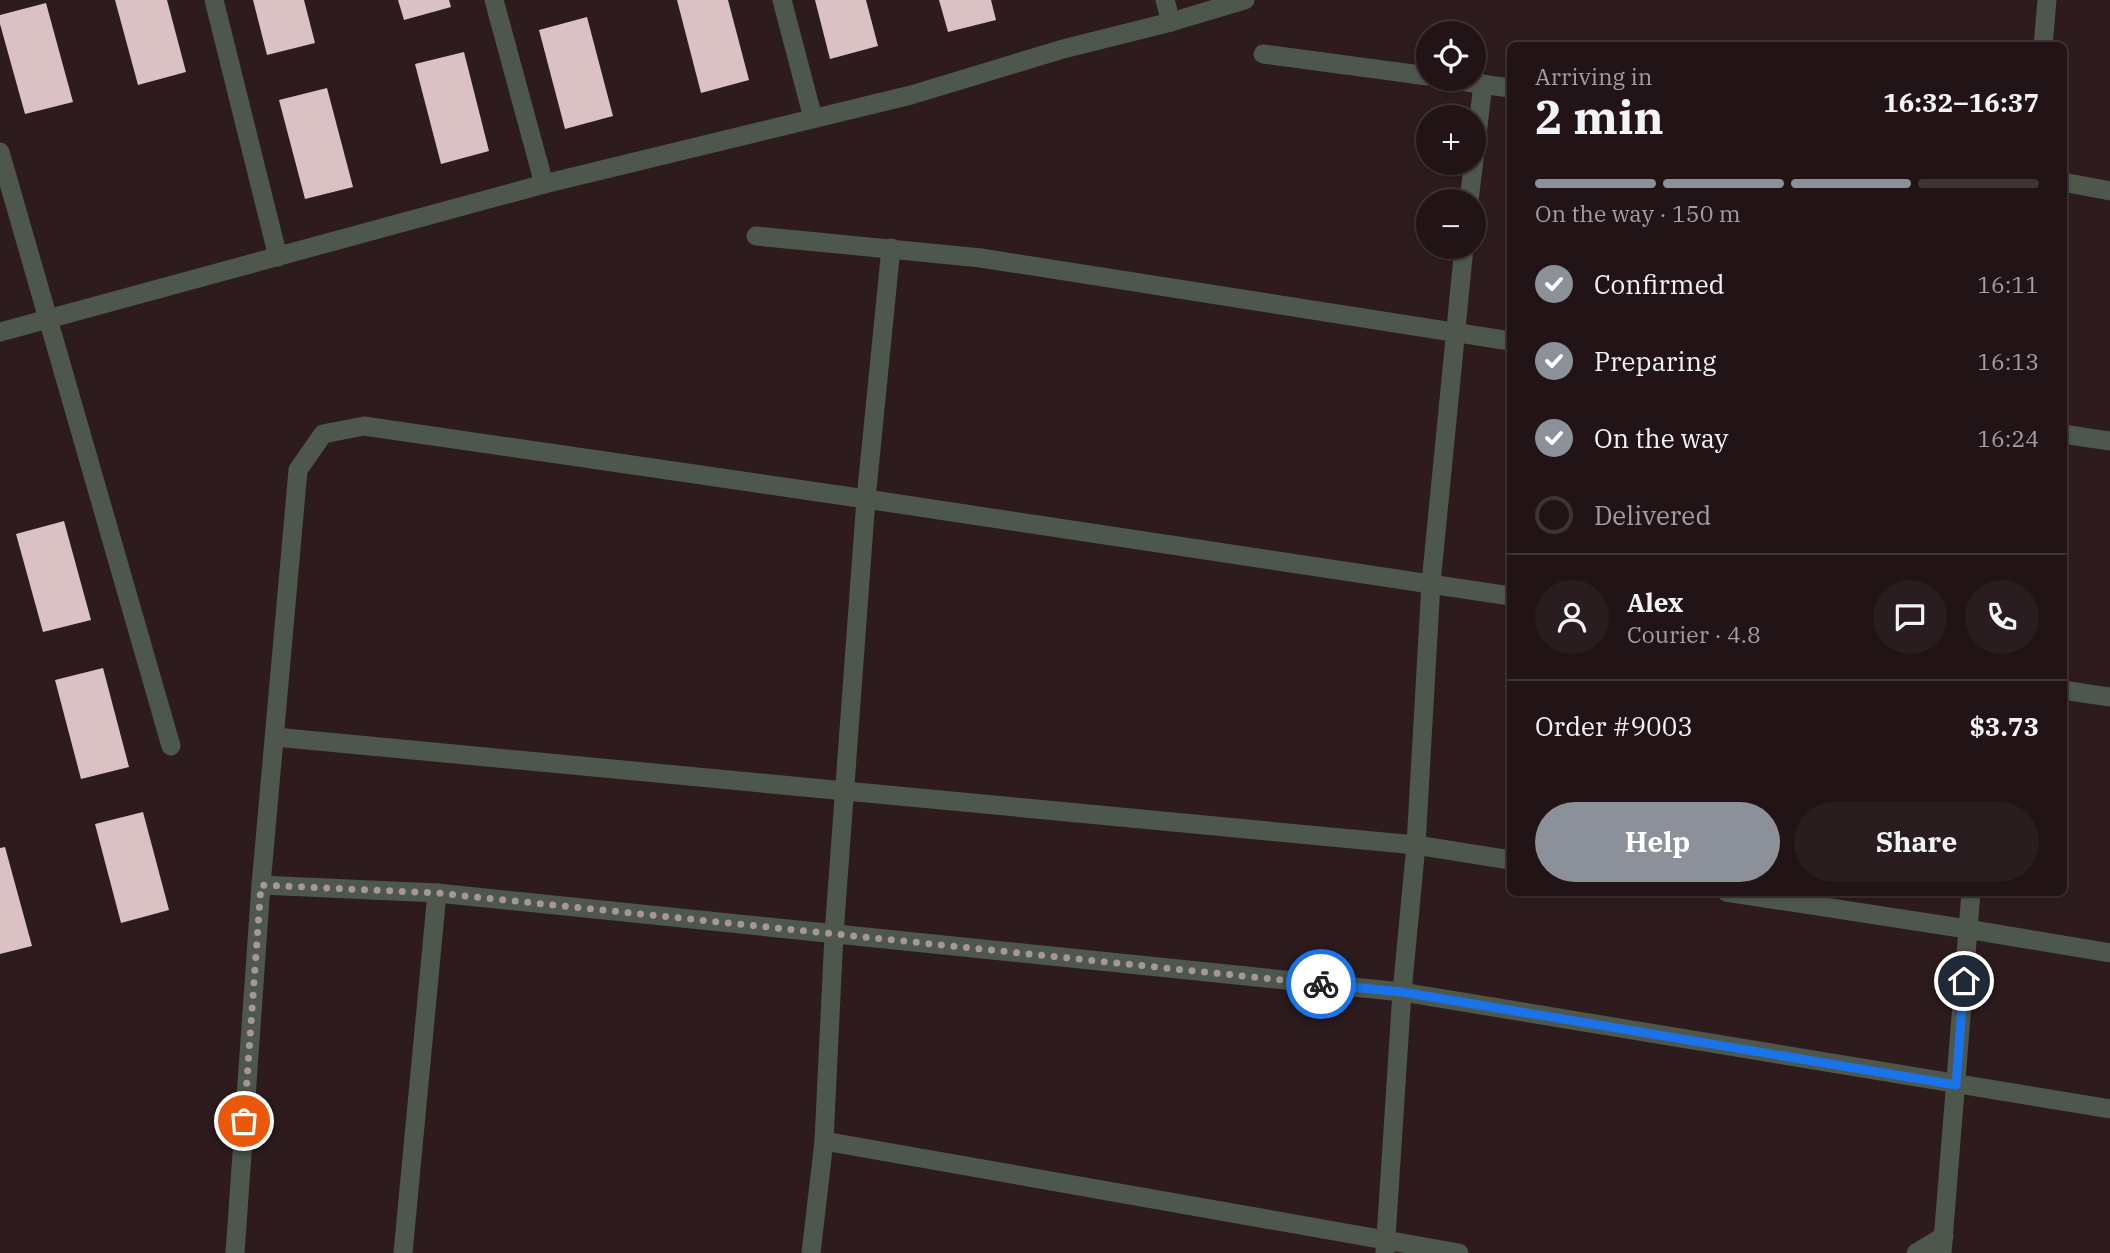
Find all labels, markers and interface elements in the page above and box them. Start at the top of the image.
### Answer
map controls [1416,21,1486,259]
button: locate [1416,21,1486,91]
text: Arriving in [1535,61,1652,91]
text: 16:32–16:37 [1883,85,2039,119]
text: 2 min [1535,87,1664,147]
button: + [1416,105,1486,175]
button: − [1416,189,1486,259]
text: On the way · 150 m [1535,198,1741,228]
icon: check [1535,265,1573,303]
text: Confirmed [1594,267,1725,301]
text: 16:11 [1977,269,2039,299]
icon: check [1535,342,1573,380]
text: Preparing [1594,344,1716,378]
text: 16:13 [1977,346,2039,376]
icon: check [1535,419,1573,457]
text: On the way [1594,421,1728,455]
text: 16:24 [1977,423,2039,453]
text: Delivered [1594,498,1711,532]
button: person [1535,580,1609,654]
button: chat [1873,580,1947,654]
button: phone [1965,580,2039,654]
text: Alex [1627,585,1683,619]
text: Courier · 4.8 [1627,619,1761,649]
text: Order #9003 [1535,709,1693,743]
text: $3.73 [1969,709,2039,743]
button: Help [1535,802,1780,882]
button: Share [1794,802,2039,882]
courier [1286,949,1356,1019]
pin [1934,951,1994,1011]
icon: home [1945,962,1983,1000]
icon: bike [1302,965,1340,1003]
pin [214,1091,274,1151]
icon: bag [225,1102,263,1140]

